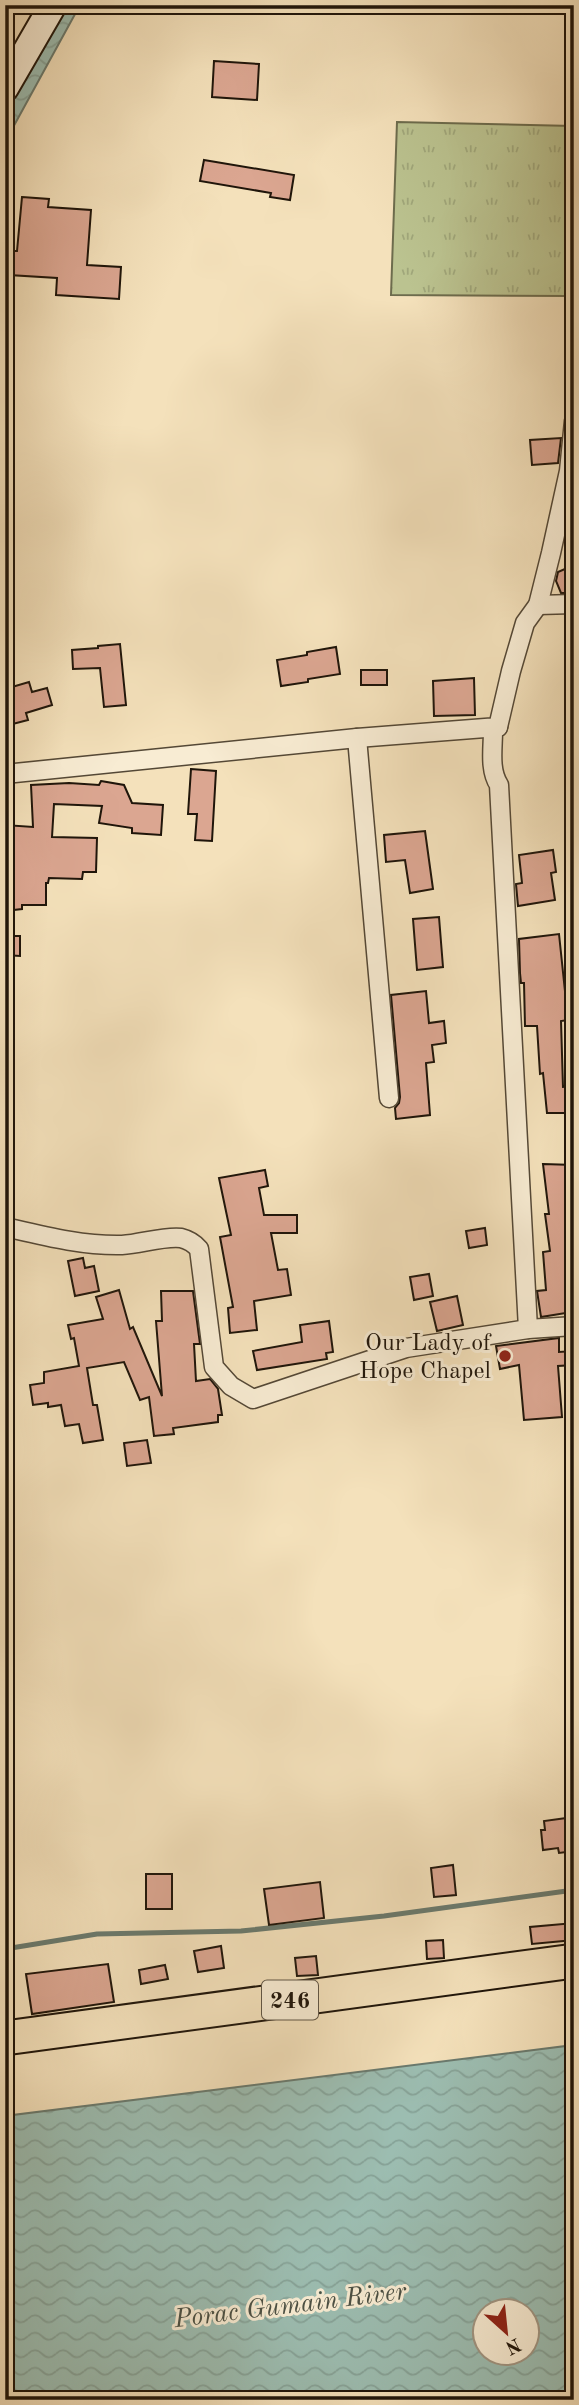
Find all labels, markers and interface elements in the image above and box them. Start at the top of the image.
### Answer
place label: Our Lady of Hope Chapel [359,1332,492,1384]
marker: Our Lady of Hope Chapel [497,1348,513,1364]
road number: 246 [262,1980,318,2020]
water label: Porac Gumain River [172,2279,409,2333]
north arrow [470,2296,540,2366]
text: N [501,2333,523,2357]

